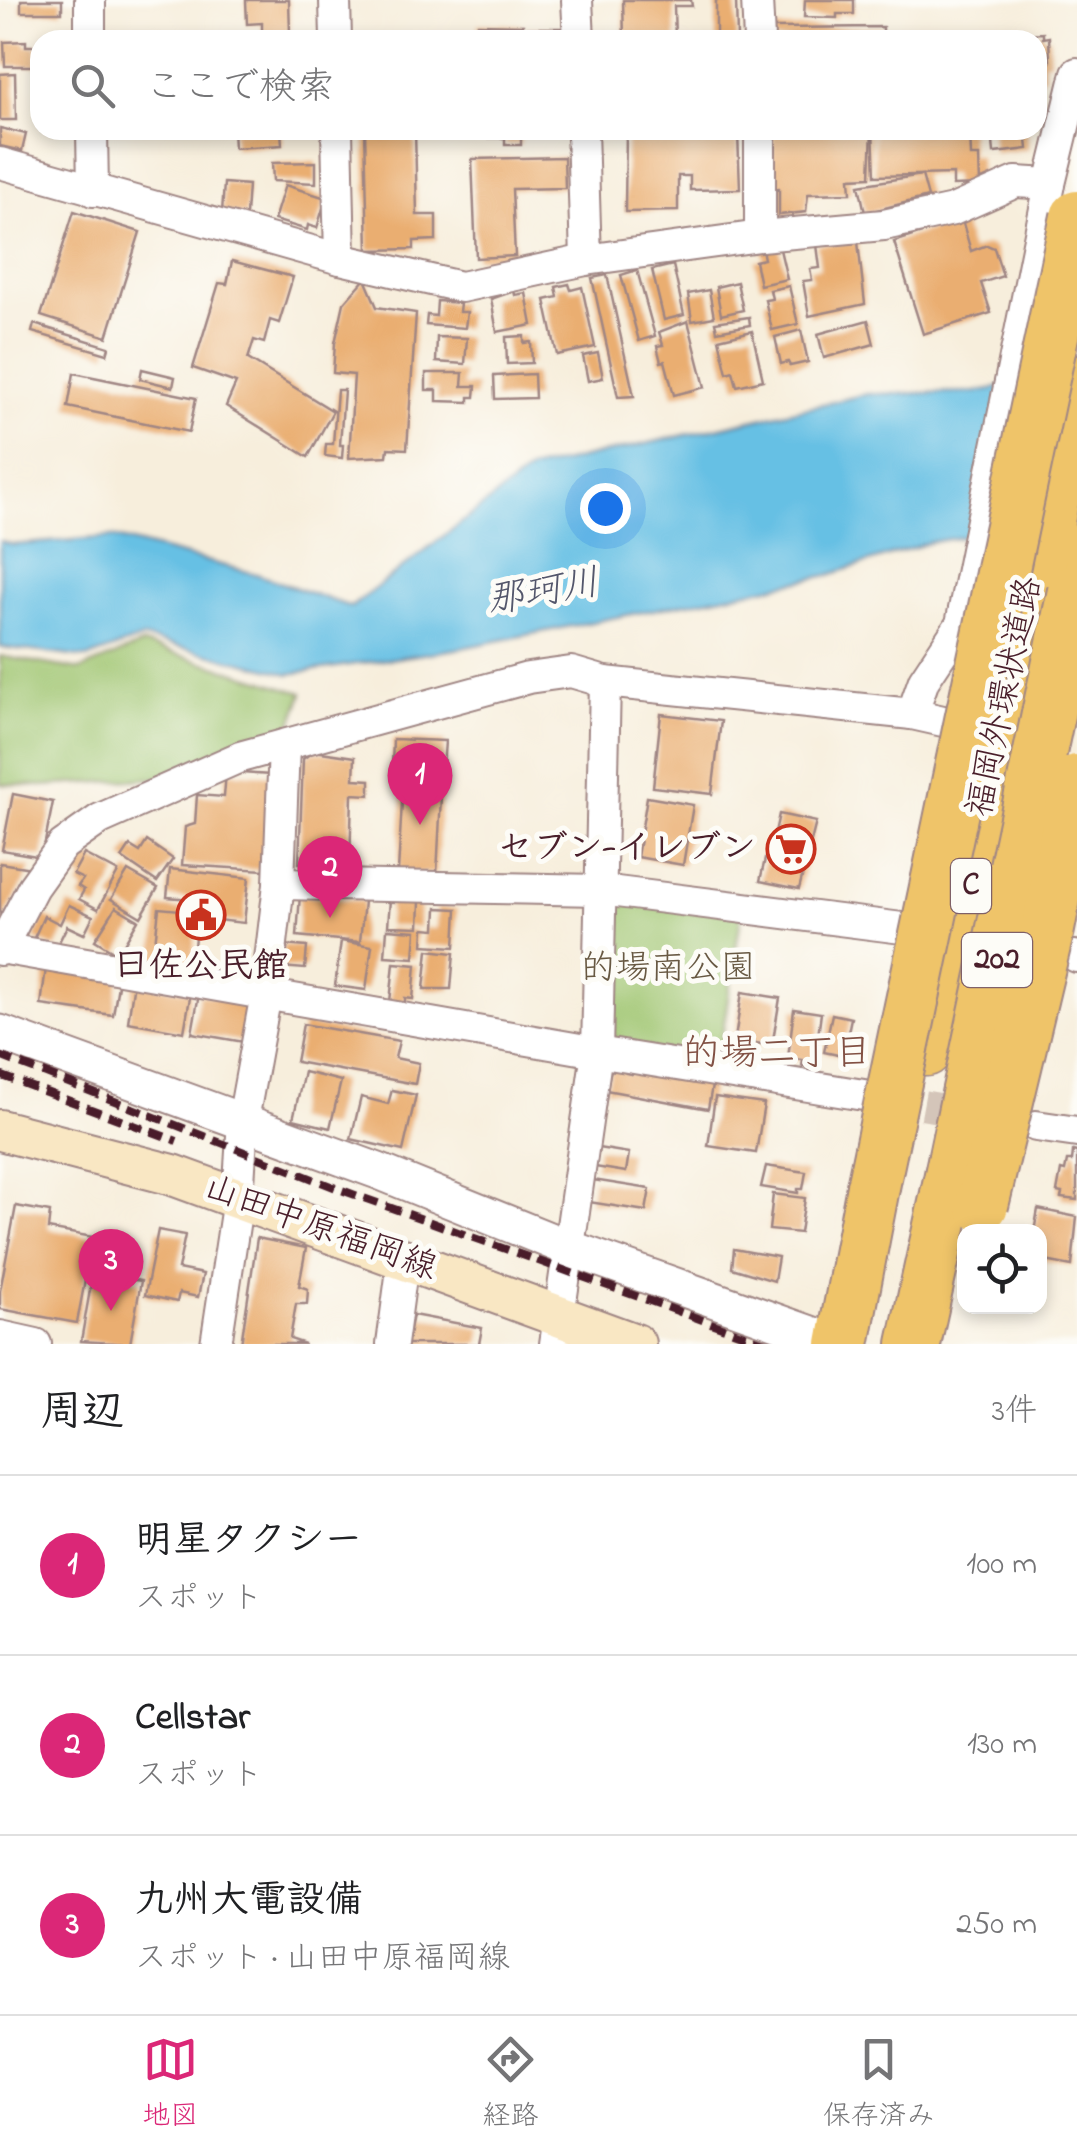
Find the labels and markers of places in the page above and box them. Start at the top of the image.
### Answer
pin: 1 [388,742,452,825]
supermarket icon: セブン-イレブン [765,823,817,875]
place label: セブン-イレブン [498,824,756,875]
pin: 2 [298,836,362,918]
public building icon: 曰佐公民館 [175,889,227,941]
place label: 曰佐公民館 [113,942,289,993]
pin: 3 [78,1228,144,1311]

